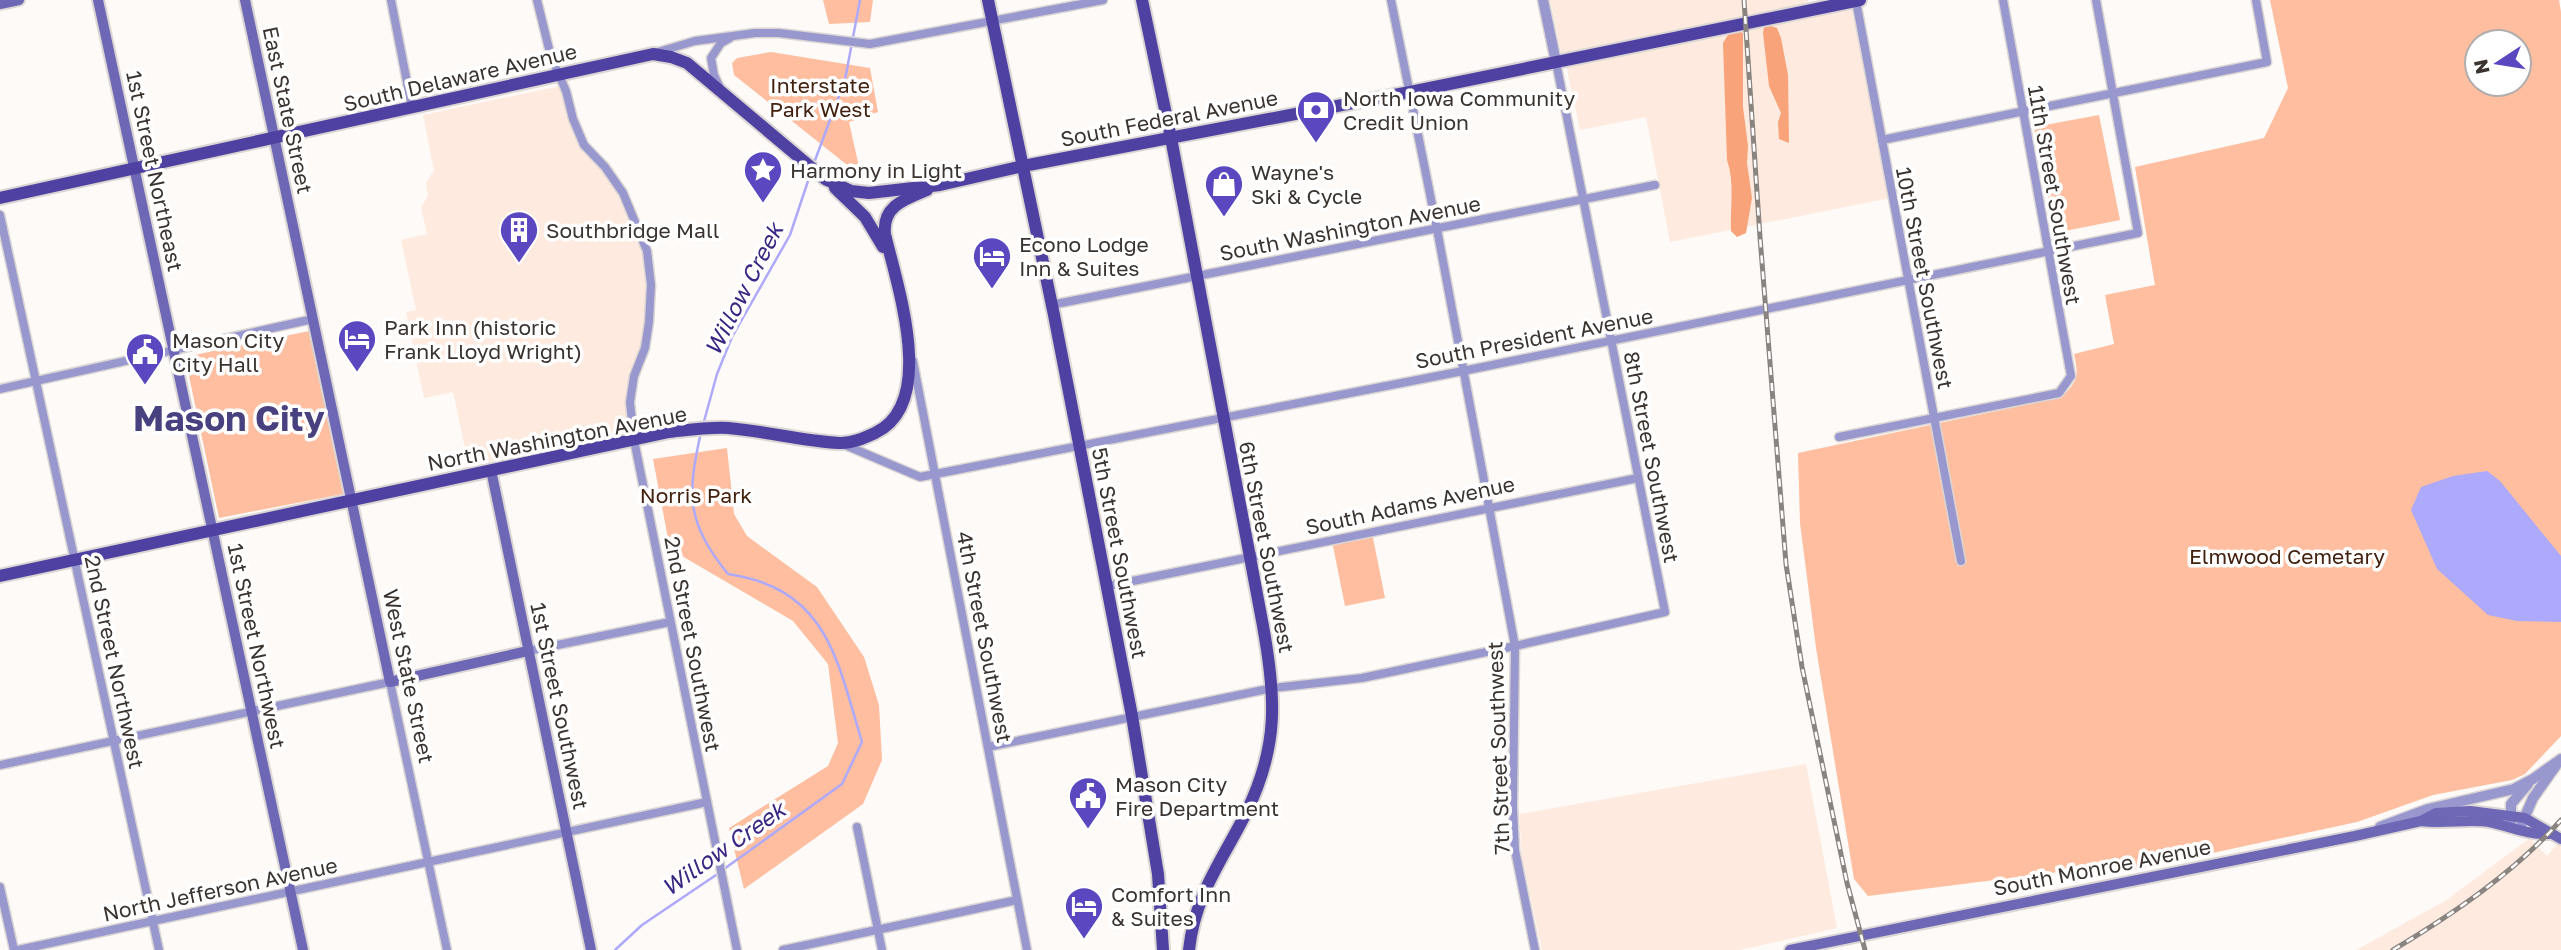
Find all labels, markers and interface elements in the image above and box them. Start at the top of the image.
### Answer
street label: East State Street [258,24,318,196]
north arrow [2463,28,2533,98]
street label: South Delaware Avenue [341,38,579,116]
text: N [2468,57,2494,76]
street label: 1st Street Northeast [121,68,189,274]
park label: Interstate Park West [769,72,871,122]
street label: 11th Street Southwest [2023,83,2087,307]
street label: South Federal Avenue [1058,84,1280,152]
place label: North Iowa Community Credit Union [1343,85,1576,135]
bank icon: North Iowa Community Credit Union [1295,89,1337,144]
place icon: Harmony in Light [742,149,784,204]
place label: Harmony in Light [790,157,962,183]
place label: Wayne's Ski & Cycle [1251,159,1362,209]
shop icon: Wayne's Ski & Cycle [1203,163,1245,218]
street label: 10th Street Southwest [1891,165,1959,391]
street label: South Washington Avenue [1217,190,1483,266]
building icon: Southbridge Mall [498,209,540,264]
water label: Willow Creek [698,216,789,360]
place label: Southbridge Mall [546,217,719,243]
place label: Econo Lodge Inn & Suites [1019,231,1149,281]
hotel icon: Econo Lodge Inn & Suites [971,235,1013,290]
street label: South President Avenue [1413,302,1655,374]
place label: Park Inn (historic Frank Lloyd Wright) [384,314,582,364]
hotel icon: Park Inn (historic Frank Lloyd Wright) [336,318,378,373]
place label: Mason City City Hall [172,327,285,377]
public building icon: Mason City City Hall [124,331,166,386]
street label: 8th Street Southwest [1619,349,1685,565]
district label: Mason City [133,397,325,439]
street label: North Washington Avenue [425,400,689,476]
street label: 6th Street Southwest [1234,439,1300,655]
street label: 5th Street Southwest [1087,445,1153,661]
street label: South Adams Avenue [1303,470,1517,540]
park label: Norris Park [640,482,752,508]
street label: 4th Street Southwest [952,529,1018,745]
street label: 2nd Street Southwest [659,534,727,754]
street label: 1st Street Northwest [223,541,291,751]
park label: Elmwood Cemetary [2189,543,2385,569]
street label: 2nd Street Northwest [80,553,150,771]
street label: West State Street [378,587,440,765]
street label: 1st Street Southwest [525,600,595,812]
street label: 7th Street Southwest [1481,641,1515,855]
place label: Mason City Fire Department [1115,771,1279,821]
public building icon: Mason City Fire Department [1067,775,1109,830]
water label: Willow Creek [656,794,792,901]
street label: South Monroe Avenue [1991,833,2213,901]
street label: North Jefferson Avenue [100,851,340,927]
place label: Comfort Inn & Suites [1111,881,1231,931]
hotel icon: Comfort Inn & Suites [1063,885,1105,940]

